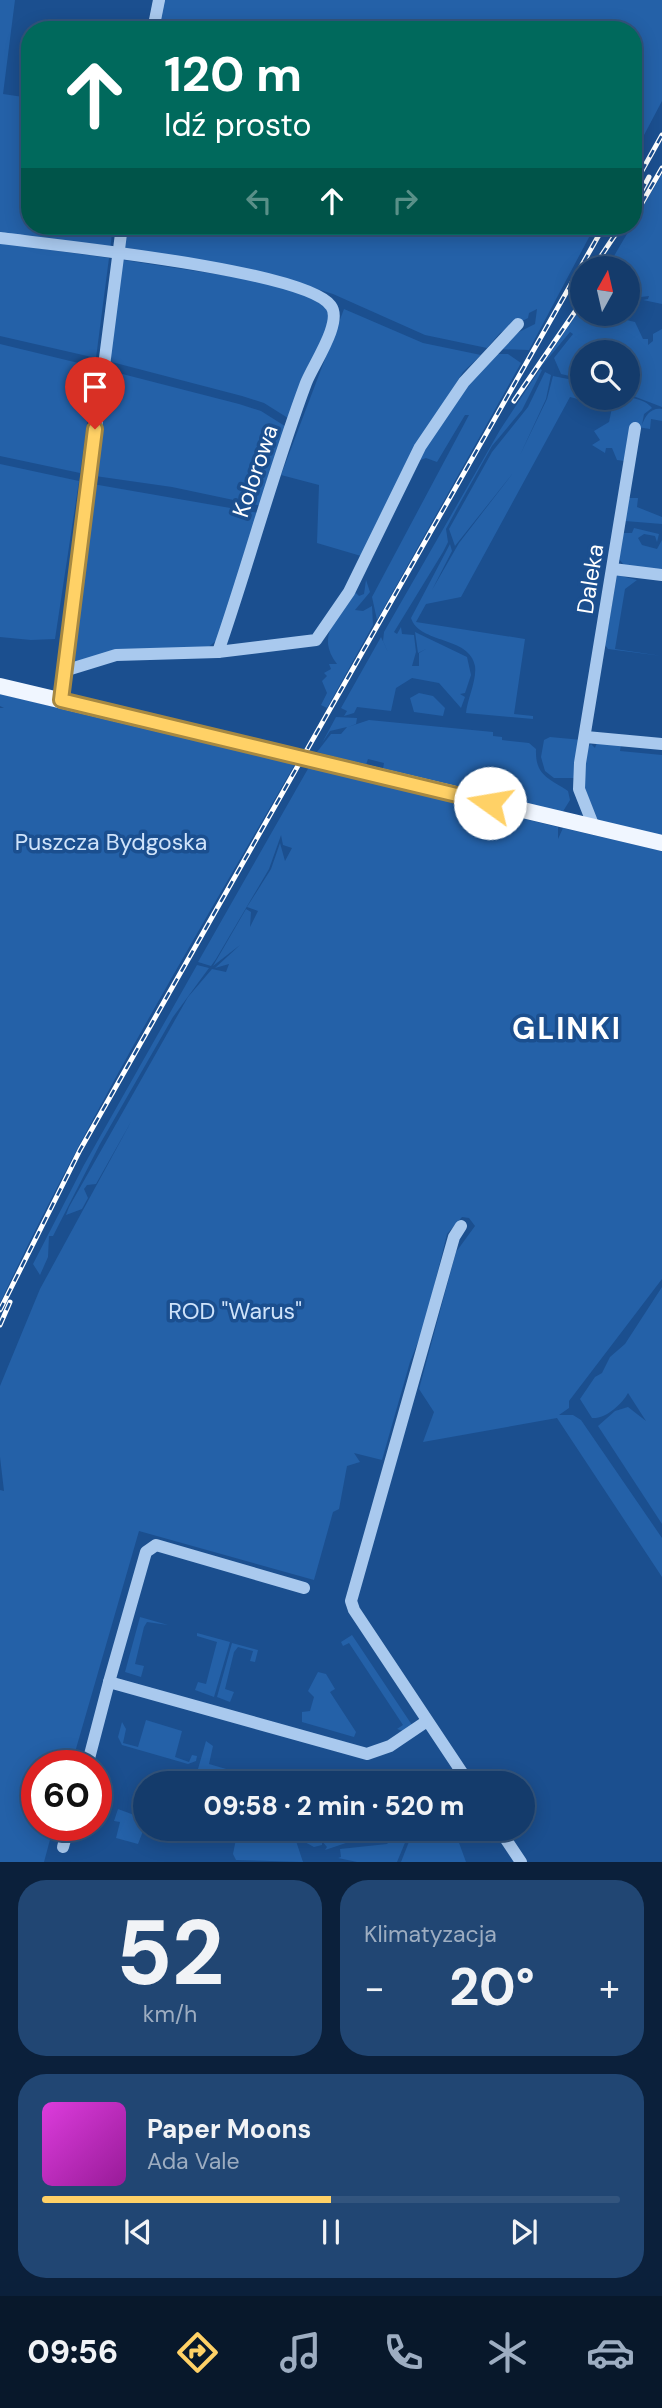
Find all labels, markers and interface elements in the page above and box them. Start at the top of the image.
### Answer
text: 120 m [164,42,302,106]
icon: ahead [49,49,140,140]
text: Idź prosto [164,104,311,146]
icon: left [240,182,278,220]
icon: ahead [313,182,351,220]
icon: right [386,182,424,220]
north arrow [570,256,640,326]
map controls [570,256,640,410]
button: search [570,340,640,410]
pin [65,357,125,429]
icon: arrive [76,368,114,406]
street label: Kolorowa [225,421,285,521]
street label: Daleka [570,542,610,616]
position arrow [453,766,527,840]
park label: Puszcza Bydgoska [15,827,207,857]
district label: GLINKI [512,1009,622,1048]
park label: ROD "Warus" [168,1296,302,1326]
speed limit sign: 60 [21,1750,112,1841]
text: 09:58 · 2 min · 520 m [204,1789,464,1823]
text: 52 [116,1894,224,2012]
text: Klimatyzacja [364,1919,497,1949]
text: 20° [449,1953,535,2021]
text: − [364,1963,385,2013]
text: + [599,1963,620,2013]
text: km/h [143,1999,197,2029]
text: Paper Moons [147,2112,311,2146]
text: Ada Vale [147,2146,240,2176]
icon: previous [119,2213,157,2251]
icon: pause [312,2213,350,2251]
icon: next [505,2213,543,2251]
icon: directions [173,2328,222,2377]
icon: music [276,2328,325,2377]
icon: phone [379,2328,428,2377]
icon: climate [483,2328,532,2377]
icon: car [586,2328,635,2377]
text: 09:56 [27,2331,118,2373]

